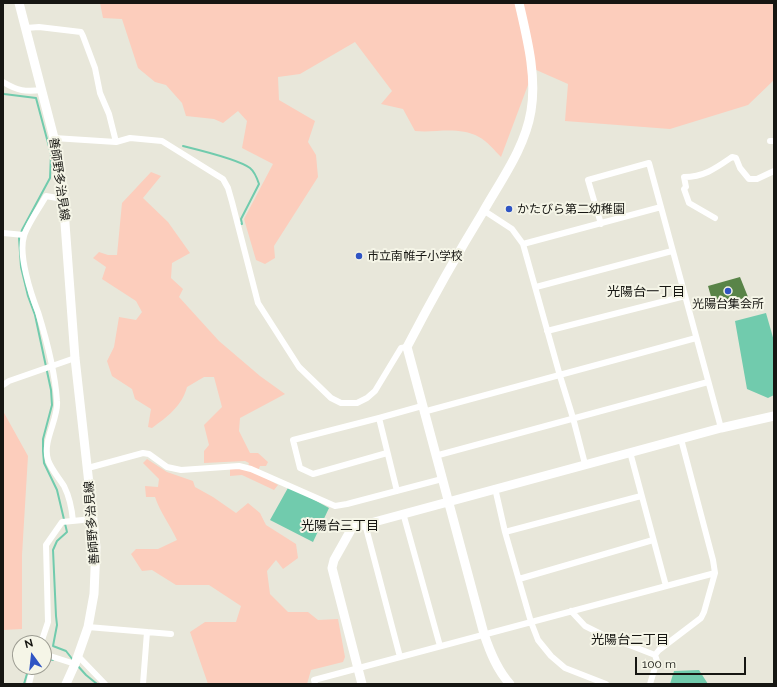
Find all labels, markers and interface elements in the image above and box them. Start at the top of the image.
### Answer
street label: 善師野多治見線 [46,136,72,222]
place label: かたびら第二幼稚園 [517,202,625,216]
marker: かたびら第二幼稚園 [504,204,514,214]
place label: 市立南帷子小学校 [367,249,463,263]
marker: 市立南帷子小学校 [354,251,364,261]
district label: 光陽台一丁目 [607,284,685,300]
marker: 光陽台集会所 [723,286,733,296]
place label: 光陽台集会所 [692,297,764,311]
street label: 善師野多治見線 [82,481,102,565]
district label: 光陽台三丁目 [301,518,379,534]
district label: 光陽台二丁目 [591,632,669,648]
north arrow [12,635,52,675]
text: N [23,637,35,651]
scale bar [637,649,748,675]
text: 100 m [642,657,676,671]

